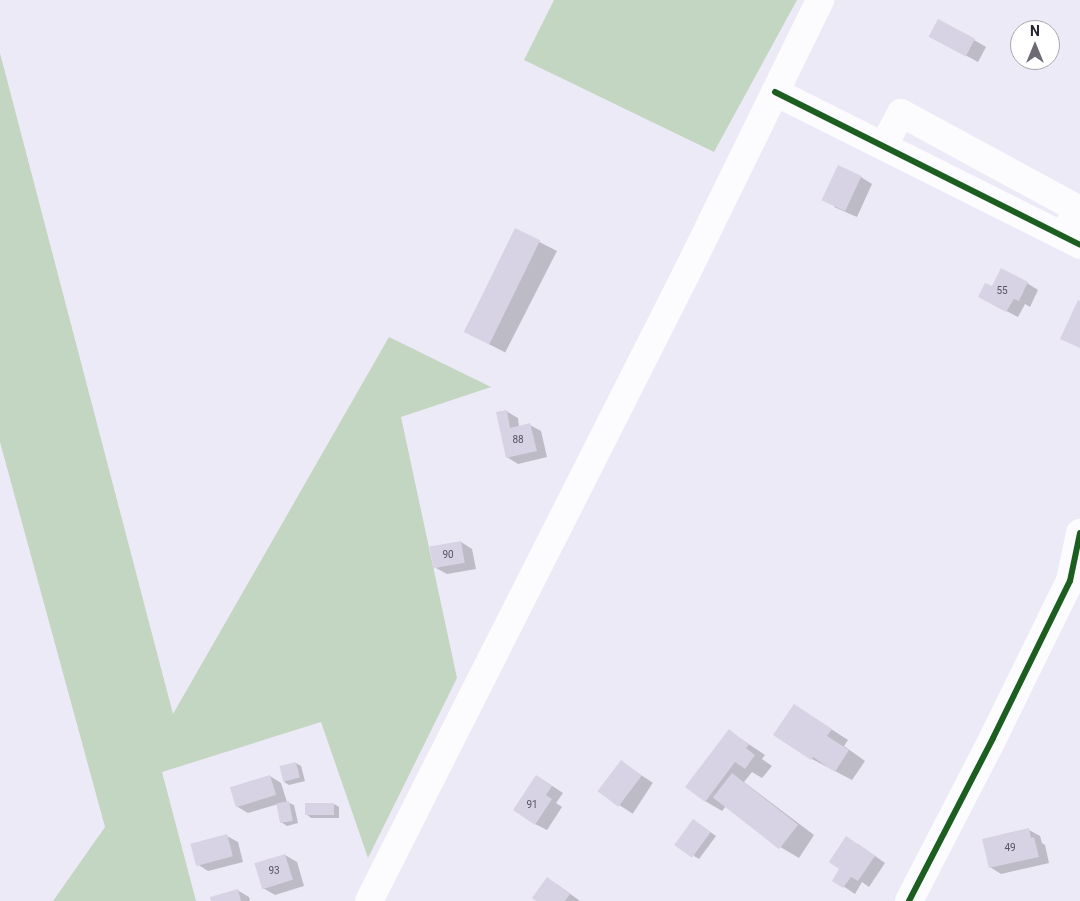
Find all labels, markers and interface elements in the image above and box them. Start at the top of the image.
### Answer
north arrow [1010,20,1060,70]
text: N [1030,23,1040,39]
house number: 55 [996,285,1008,297]
house number: 88 [512,434,524,446]
house number: 90 [442,549,454,561]
house number: 91 [526,799,538,811]
house number: 49 [1004,842,1016,854]
house number: 93 [268,865,280,877]

